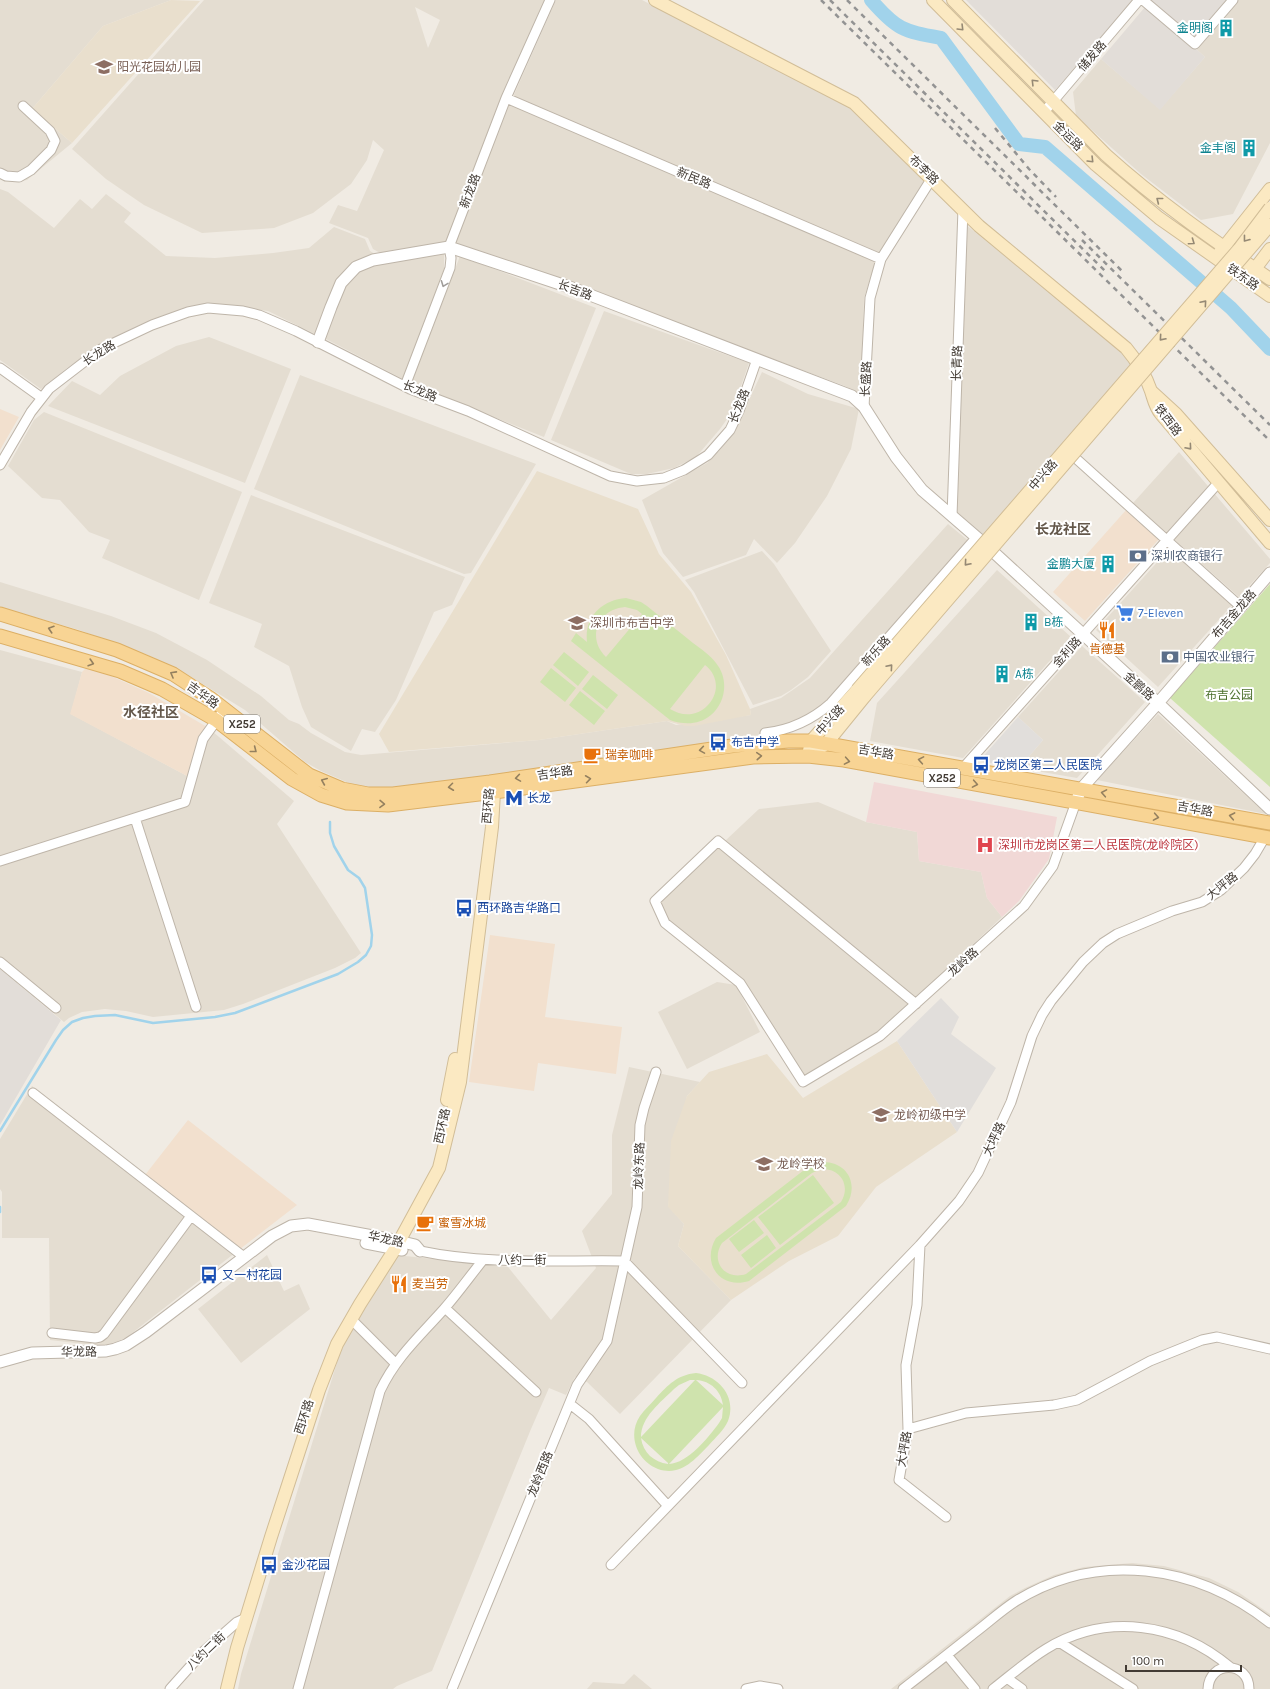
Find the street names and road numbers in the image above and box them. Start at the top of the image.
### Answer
street label: 储发路 [1075,38,1109,74]
street label: 金运路 [1050,118,1086,154]
street label: 布李路 [906,152,942,188]
street label: 新民路 [675,165,713,191]
street label: 新龙路 [457,172,483,210]
street label: 铁东路 [1224,261,1262,293]
street label: 长吉路 [556,277,594,303]
street label: 长龙路 [80,338,118,368]
street label: 长青路 [949,345,965,381]
street label: 长盛路 [858,361,874,397]
street label: 长龙路 [401,378,439,404]
street label: 长龙路 [726,387,752,425]
street label: 铁西路 [1152,401,1184,439]
street label: 中兴路 [1026,457,1060,493]
street label: 布吉金龙路 [1209,587,1259,641]
street label: 新乐路 [859,633,893,669]
street label: 金利路 [1050,634,1084,670]
street label: 金鹏路 [1121,669,1157,703]
street label: 吉华路 [184,679,222,711]
street label: 中兴路 [813,702,847,738]
road number: X252 [224,715,260,733]
street label: 吉华路 [857,742,895,762]
street label: 吉华路 [536,763,574,783]
road number: X252 [924,769,960,787]
street label: 西环路 [479,787,497,825]
street label: 吉华路 [1176,799,1214,819]
street label: 大坪路 [1204,869,1240,903]
street label: 龙岭路 [945,945,981,979]
street label: 西环路 [431,1107,453,1145]
street label: 大坪路 [980,1120,1008,1158]
street label: 龙岭东路 [631,1142,647,1190]
street label: 华龙路 [367,1228,405,1250]
street label: 八约一街 [498,1253,546,1267]
street label: 华龙路 [61,1345,97,1359]
street label: 西环路 [292,1398,316,1436]
street label: 大坪路 [894,1430,914,1468]
street label: 龙岭西路 [525,1449,555,1499]
street label: 八约二街 [184,1629,228,1673]

